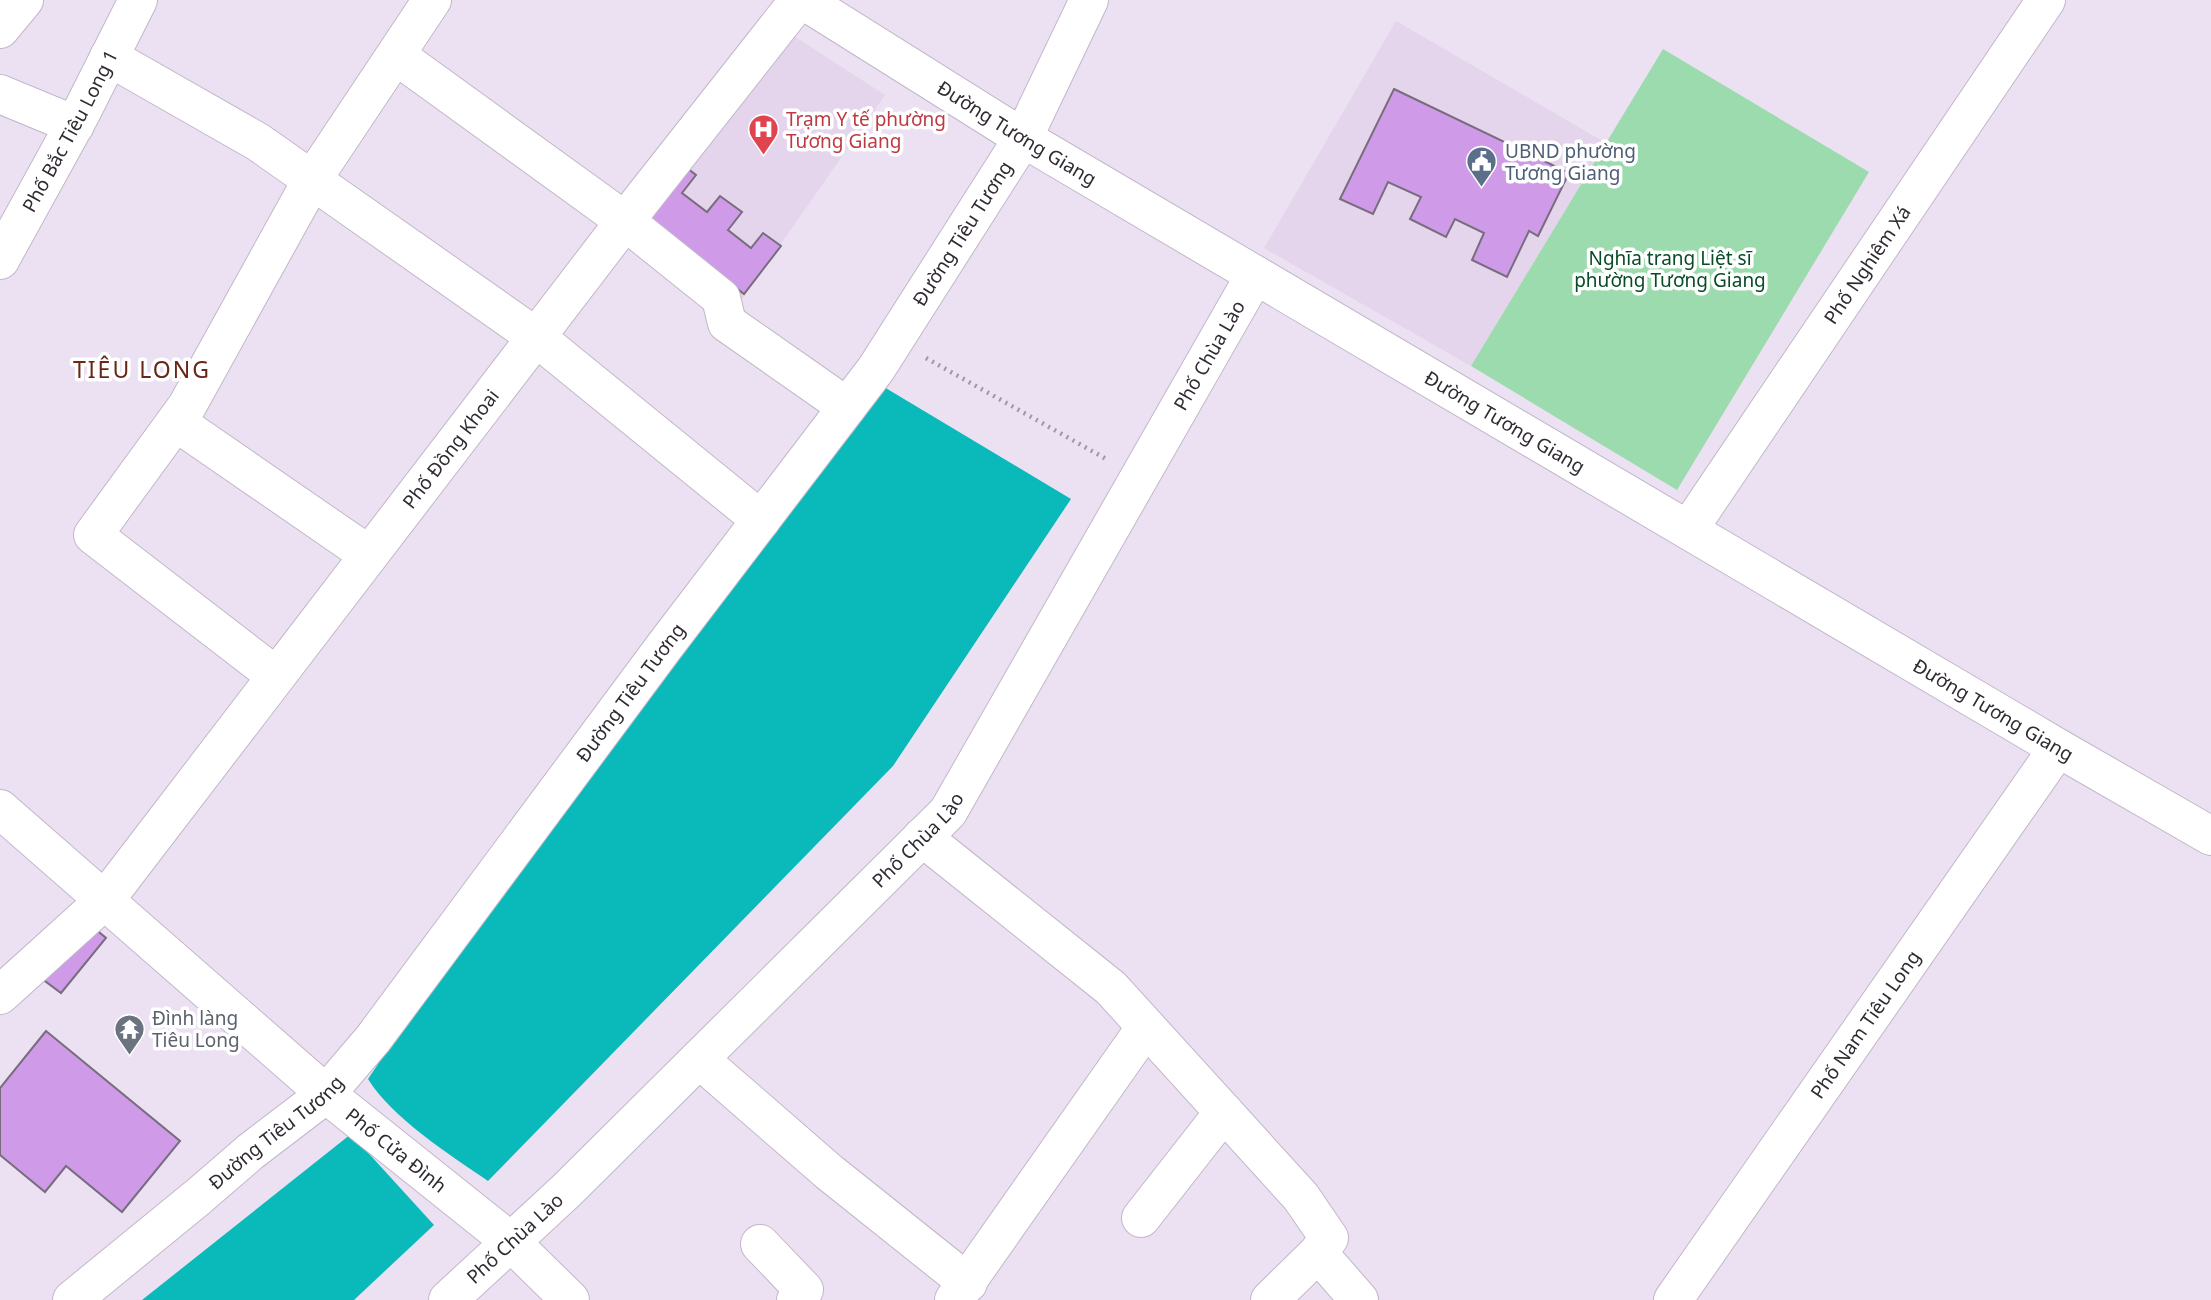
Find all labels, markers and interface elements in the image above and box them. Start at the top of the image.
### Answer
street label: Phố Bắc Tiêu Long 1 [16,45,124,217]
street label: Đường Tương Giang [932,74,1101,192]
place label: Trạm Y tế phường Tương Giang [786,106,946,154]
hospital icon: Trạm Y tế phường Tương Giang [746,113,780,157]
place label: UBND phường Tương Giang [1505,138,1636,186]
public building icon: UBND phường Tương Giang [1465,145,1499,189]
street label: Đường Tiêu Tương [906,156,1018,311]
street label: Phố Nghiêm Xá [1818,200,1916,329]
park label: Nghĩa trang Liệt sĩ phường Tương Giang [1574,245,1766,293]
street label: Phố Chùa Lào [1167,295,1251,415]
district label: TIÊU LONG [73,353,211,385]
street label: Đường Tương Giang [1420,365,1590,479]
street label: Phố Đồng Khoai [396,384,505,514]
street label: Đường Tiêu Tương [570,618,691,767]
street label: Đường Tương Giang [1908,652,2078,767]
street label: Phố Chùa Lào [866,788,970,893]
street label: Phố Nam Tiêu Long [1804,945,1926,1104]
place label: Đình làng Tiêu Long [152,1005,240,1053]
temple icon: Đình làng Tiêu Long [112,1012,146,1056]
street label: Đường Tiêu Tương [203,1070,349,1195]
street label: Phố Cửa Đình [340,1102,452,1199]
street label: Phố Chùa Lào [461,1187,569,1290]

